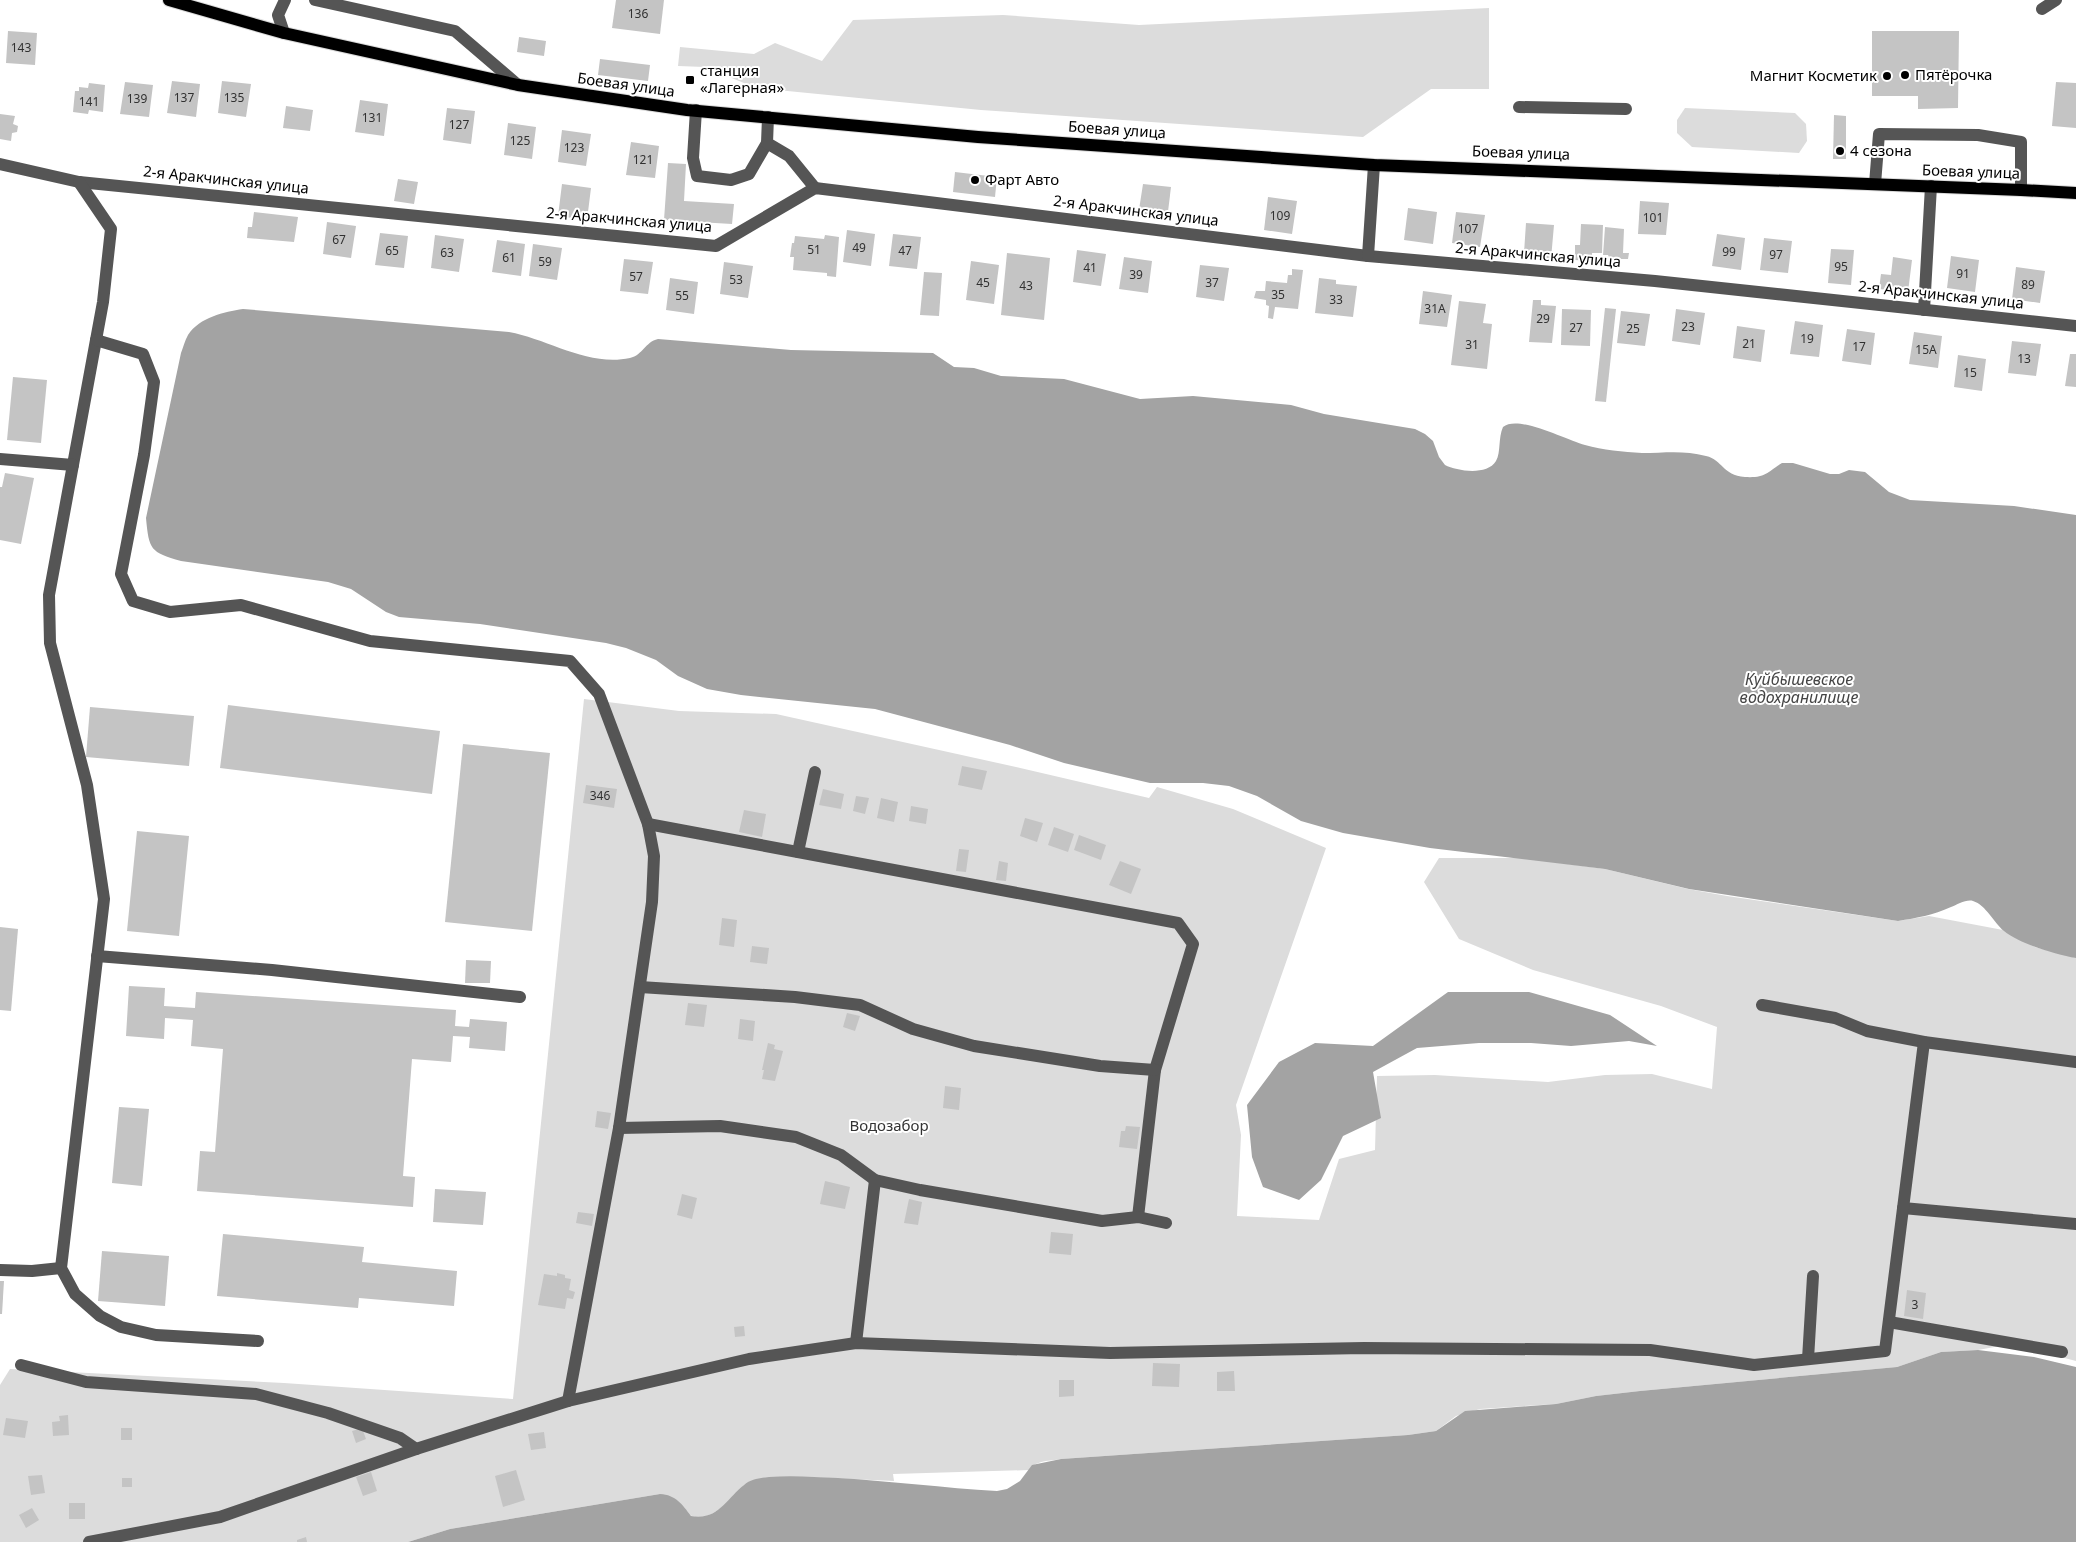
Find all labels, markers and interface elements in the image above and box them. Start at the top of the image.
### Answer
house number: 136 [628,5,648,22]
house number: 143 [11,39,31,56]
place label: станция «Лагерная» [700,60,784,97]
place label: Пятёрочка [1915,64,1992,84]
place label: Магнит Косметик [1750,65,1877,85]
street label: Боевая улица [576,67,676,101]
marker: Пятёрочка [1899,69,1911,81]
marker: Магнит Косметик [1881,70,1893,82]
marker: станция «Лагерная» [684,74,696,86]
house number: 137 [174,89,194,106]
house number: 135 [224,89,244,106]
house number: 139 [127,90,147,107]
house number: 141 [79,93,99,110]
house number: 131 [362,109,382,126]
house number: 127 [449,116,469,133]
street label: Боевая улица [1067,116,1167,142]
house number: 125 [510,132,530,149]
house number: 123 [564,139,584,156]
street label: Боевая улица [1472,140,1570,164]
place label: 4 сезона [1850,140,1912,160]
marker: 4 сезона [1834,145,1846,157]
house number: 121 [633,151,653,168]
street label: Боевая улица [1922,159,2020,183]
street label: 2-я Аракчинская улица [142,160,310,198]
place label: Фарт Авто [985,169,1059,189]
marker: Фарт Авто [969,174,981,186]
street label: 2-я Аракчинская улица [1052,190,1220,230]
street label: 2-я Аракчинская улица [545,202,713,236]
house number: 109 [1270,207,1290,224]
house number: 101 [1643,209,1663,226]
house number: 107 [1458,220,1478,237]
house number: 67 [332,231,346,248]
street label: 2-я Аракчинская улица [1454,237,1622,271]
house number: 49 [852,239,866,256]
house number: 51 [807,241,821,258]
house number: 65 [385,242,399,259]
house number: 47 [898,242,912,259]
house number: 99 [1722,243,1736,260]
house number: 63 [440,244,454,261]
house number: 97 [1769,246,1783,263]
house number: 61 [502,249,516,266]
house number: 59 [538,253,552,270]
house number: 95 [1834,258,1848,275]
house number: 41 [1083,259,1097,276]
house number: 91 [1956,265,1970,282]
house number: 39 [1129,266,1143,283]
house number: 57 [629,268,643,285]
house number: 53 [729,271,743,288]
house number: 45 [976,274,990,291]
house number: 37 [1205,274,1219,291]
street label: 2-я Аракчинская улица [1857,275,2025,313]
house number: 89 [2021,276,2035,293]
house number: 43 [1019,277,1033,294]
house number: 35 [1271,286,1285,303]
house number: 55 [675,287,689,304]
house number: 33 [1329,291,1343,308]
house number: 31А [1424,300,1446,317]
house number: 29 [1536,310,1550,327]
house number: 23 [1681,318,1695,335]
house number: 27 [1569,319,1583,336]
house number: 25 [1626,320,1640,337]
house number: 19 [1800,330,1814,347]
house number: 21 [1742,335,1756,352]
house number: 31 [1465,336,1479,353]
house number: 17 [1852,338,1866,355]
house number: 15А [1915,341,1937,358]
house number: 13 [2017,350,2031,367]
house number: 15 [1963,364,1977,381]
water label: Куйбышевское водохранилище [1740,668,1859,708]
house number: 346 [590,787,610,804]
park label: Водозабор [849,1115,929,1135]
house number: 3 [1912,1296,1919,1313]

